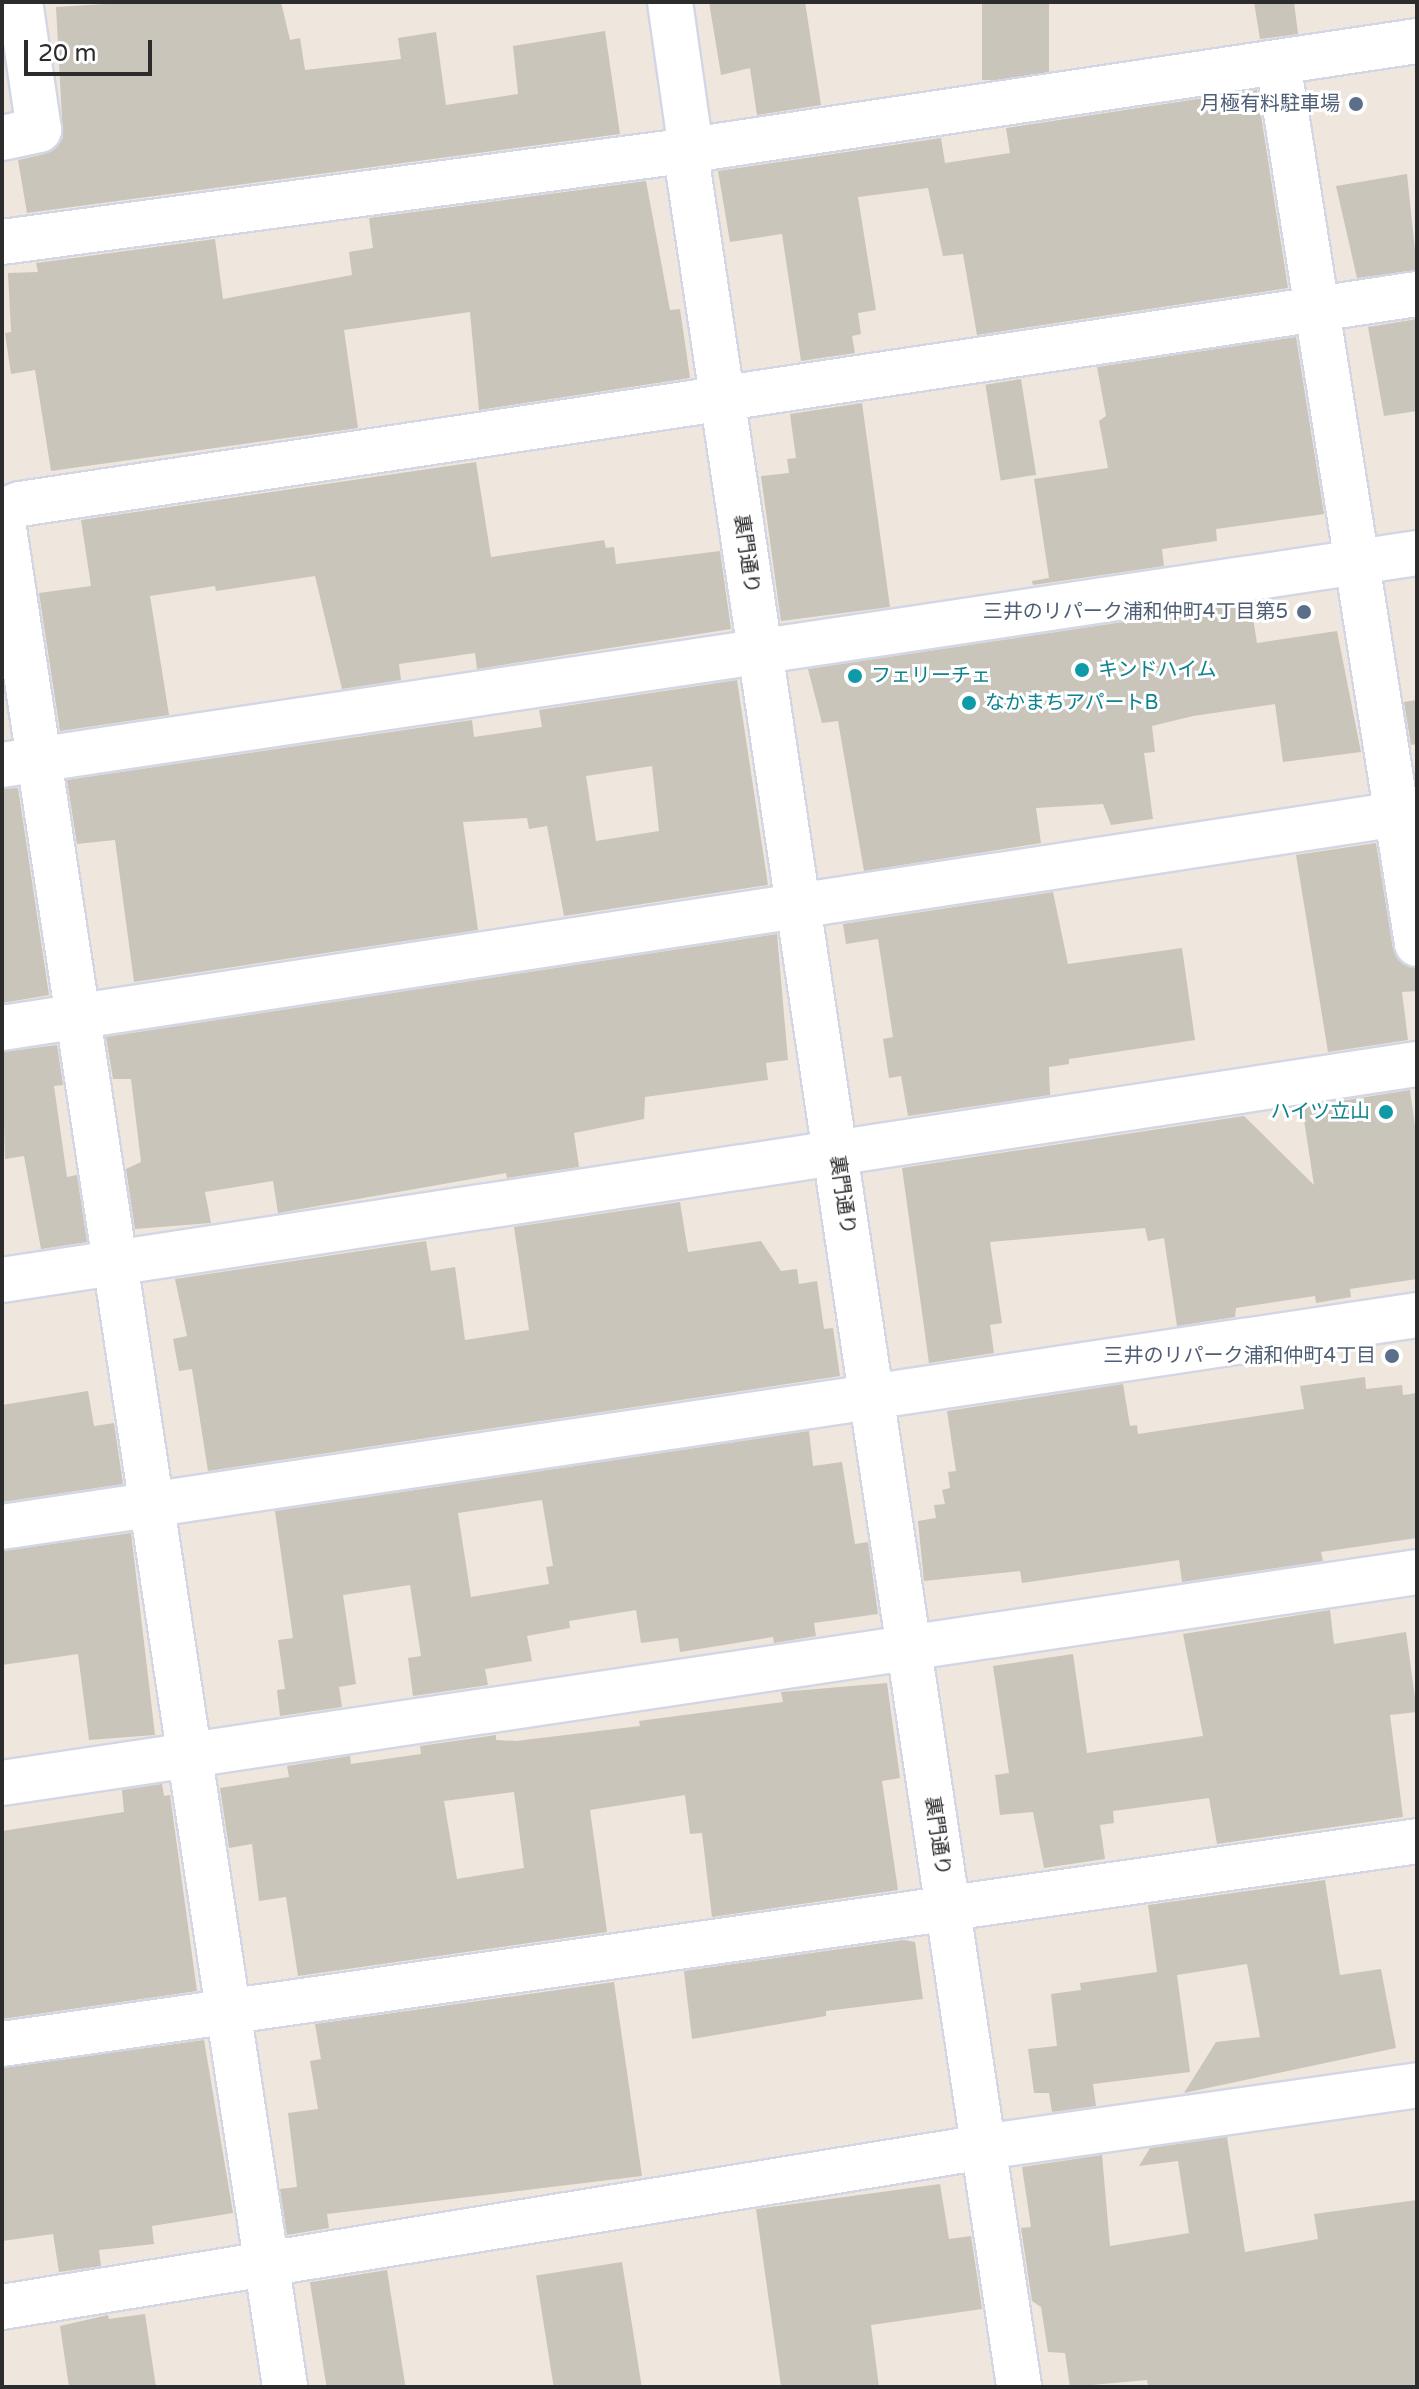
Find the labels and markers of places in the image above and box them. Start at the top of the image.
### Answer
place label: 月極有料駐車場 [1200,92,1340,116]
marker: 月極有料駐車場 [1347,95,1365,113]
place label: 三井のリパーク浦和仲町4丁目第5 [983,600,1288,624]
marker: 三井のリパーク浦和仲町4丁目第5 [1295,603,1313,621]
place label: キンドハイム [1098,658,1218,682]
marker: キンドハイム [1073,661,1091,679]
place label: フェリーチェ [871,664,991,688]
marker: フェリーチェ [846,667,864,685]
place label: なかまちアパートB [985,691,1159,715]
marker: なかまちアパートB [960,694,978,712]
place label: ハイツ立山 [1270,1100,1370,1124]
marker: ハイツ立山 [1377,1103,1395,1121]
place label: 三井のリパーク浦和仲町4丁目 [1103,1344,1376,1368]
marker: 三井のリパーク浦和仲町4丁目 [1383,1347,1401,1365]

